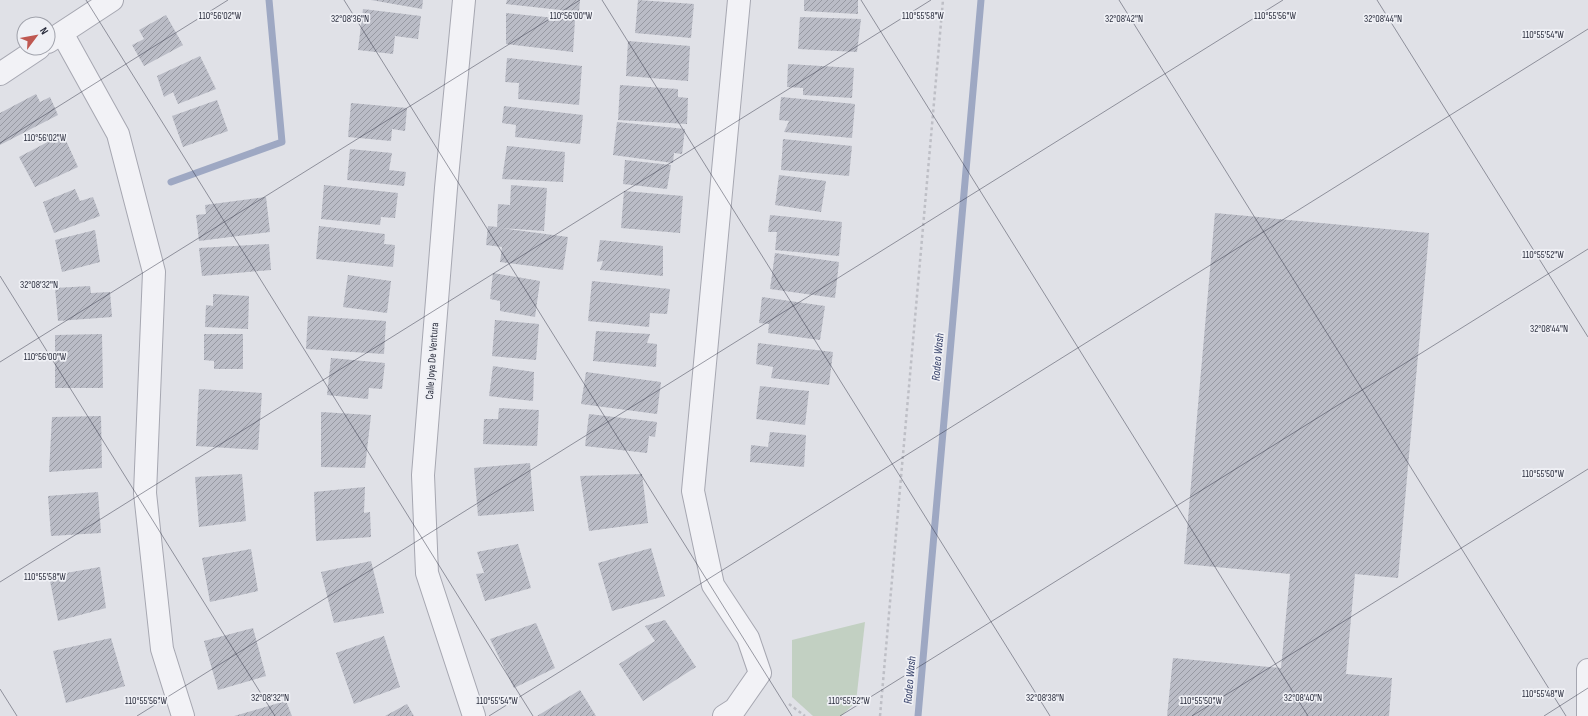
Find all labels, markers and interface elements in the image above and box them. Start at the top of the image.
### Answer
text: 110°56'02"W [199,10,242,22]
text: 110°56'00"W [550,10,593,22]
text: 110°55'58"W [902,10,944,22]
text: 110°55'56"W [1254,10,1296,22]
text: 32°08'36"N [331,13,369,25]
text: 32°08'42"N [1105,13,1143,25]
text: 32°08'44"N [1364,13,1402,25]
north arrow [16,16,56,56]
text: N [37,25,51,37]
text: 110°55'54"W [1522,29,1564,41]
text: 110°56'02"W [24,132,67,144]
text: 110°55'52"W [1522,249,1564,261]
text: 32°08'32"N [20,279,58,291]
street label: Calle Joya De Ventura [423,322,441,400]
text: 32°08'44"N [1530,323,1568,335]
water label: Rodeo Wash [928,332,948,382]
text: 110°56'00"W [24,351,67,363]
text: 110°55'50"W [1522,468,1564,480]
text: 110°55'58"W [24,571,66,583]
water label: Rodeo Wash [900,655,920,705]
text: 110°55'48"W [1522,688,1564,700]
text: 32°08'32"N [251,692,289,704]
text: 32°08'38"N [1026,692,1064,704]
text: 32°08'40"N [1284,692,1322,704]
text: 110°55'56"W [125,695,167,707]
text: 110°55'54"W [476,695,518,707]
text: 110°55'52"W [828,695,870,707]
text: 110°55'50"W [1180,695,1222,707]

